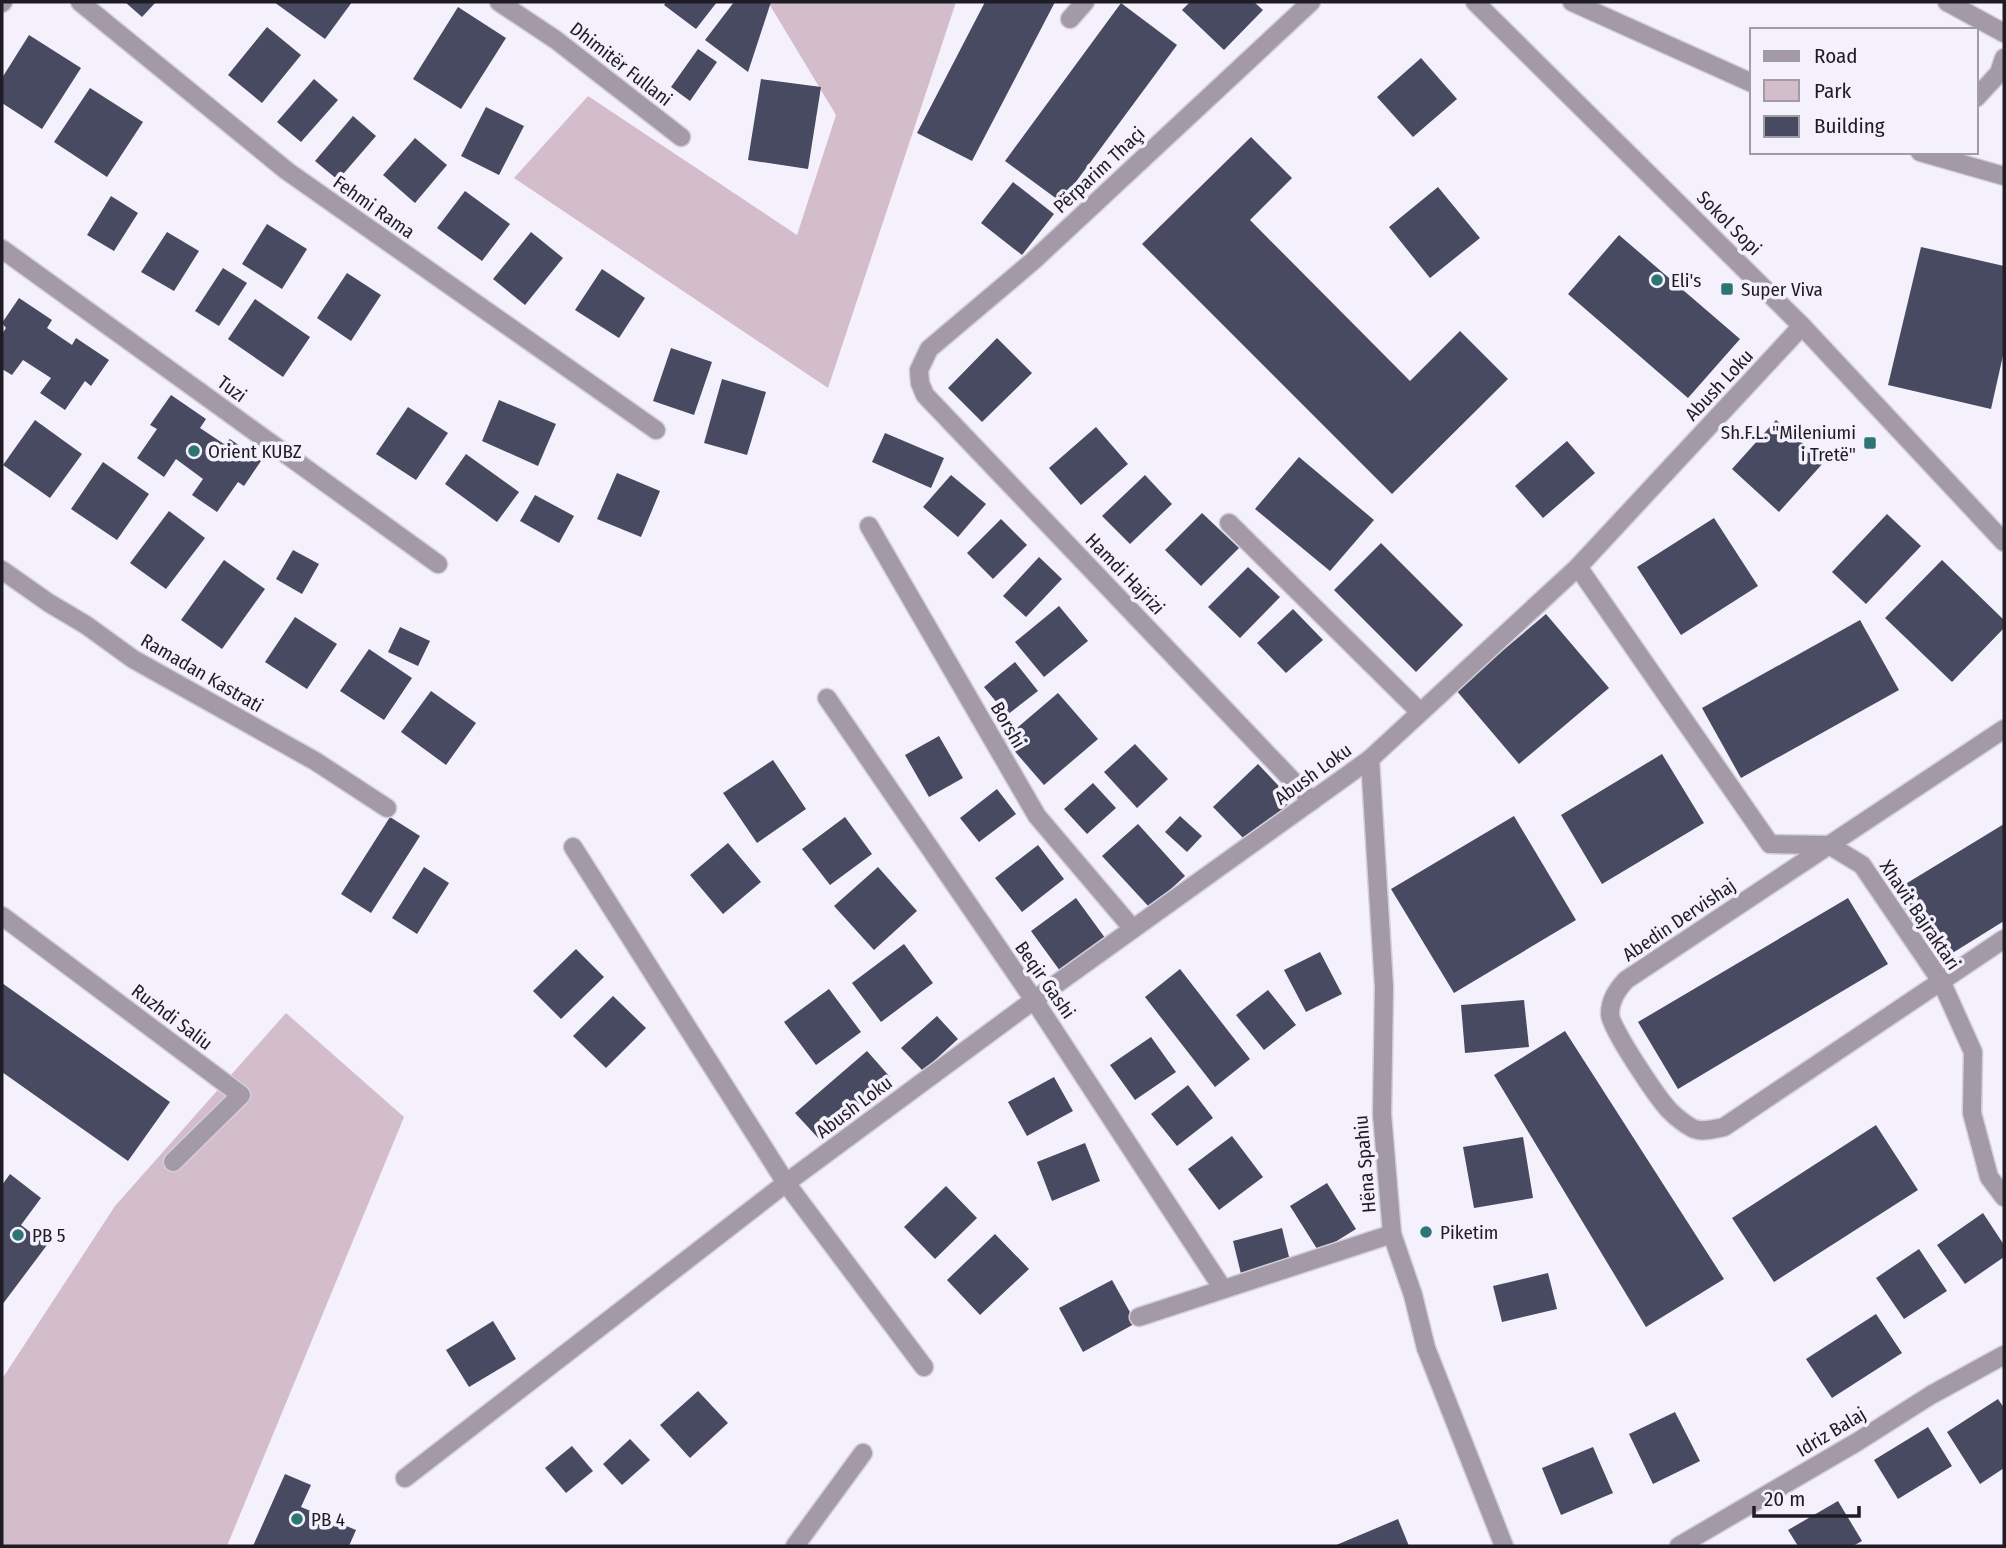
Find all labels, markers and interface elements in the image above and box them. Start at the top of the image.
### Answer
street label: Dhimitër Fullani [565,17,677,111]
legend [1750,28,1978,154]
text: Road [1814,43,1858,69]
text: Park [1814,78,1852,104]
text: Building [1814,113,1885,139]
street label: Përparim Thaçi [1049,122,1149,218]
street label: Fehmi Rama [329,171,419,243]
street label: Sokol Sopi [1692,186,1766,260]
place label: Eli's [1671,269,1701,292]
marker: Eli's [1649,272,1665,288]
place label: Super Viva [1741,278,1823,301]
marker: Super Viva [1719,281,1735,297]
street label: Abush Loku [1680,345,1758,425]
street label: Tuzi [213,371,251,407]
place label: Sh.F.L. "Mileniumi i Tretë" [1721,421,1856,466]
marker: Sh.F.L. "Mileniumi i Tretë" [1862,435,1878,451]
place label: Orient KUBZ [208,440,302,463]
marker: Orient KUBZ [186,443,202,459]
street label: Hamdi Hajrizi [1081,529,1169,619]
street label: Ramadan Kastrati [137,629,267,717]
street label: Borshi [986,698,1030,752]
street label: Abush Loku [1270,738,1356,810]
street label: Xhavit Bajraktari [1875,856,1965,974]
street label: Abedin Dervishaj [1618,874,1740,966]
street label: Beqir Gashi [1010,937,1080,1023]
street label: Ruzhdi Saliu [127,979,217,1055]
street label: Abush Loku [811,1071,897,1143]
street label: Hëna Spahiu [1349,1114,1381,1214]
place label: Piketim [1440,1221,1498,1244]
place label: PB 5 [32,1224,66,1247]
marker: Piketim [1418,1224,1434,1240]
marker: PB 5 [10,1227,26,1243]
street label: Idriz Balaj [1792,1402,1870,1462]
scale bar [1754,1474,1859,1518]
text: 20 m [1764,1486,1805,1512]
place label: PB 4 [311,1508,345,1531]
marker: PB 4 [289,1511,305,1527]

